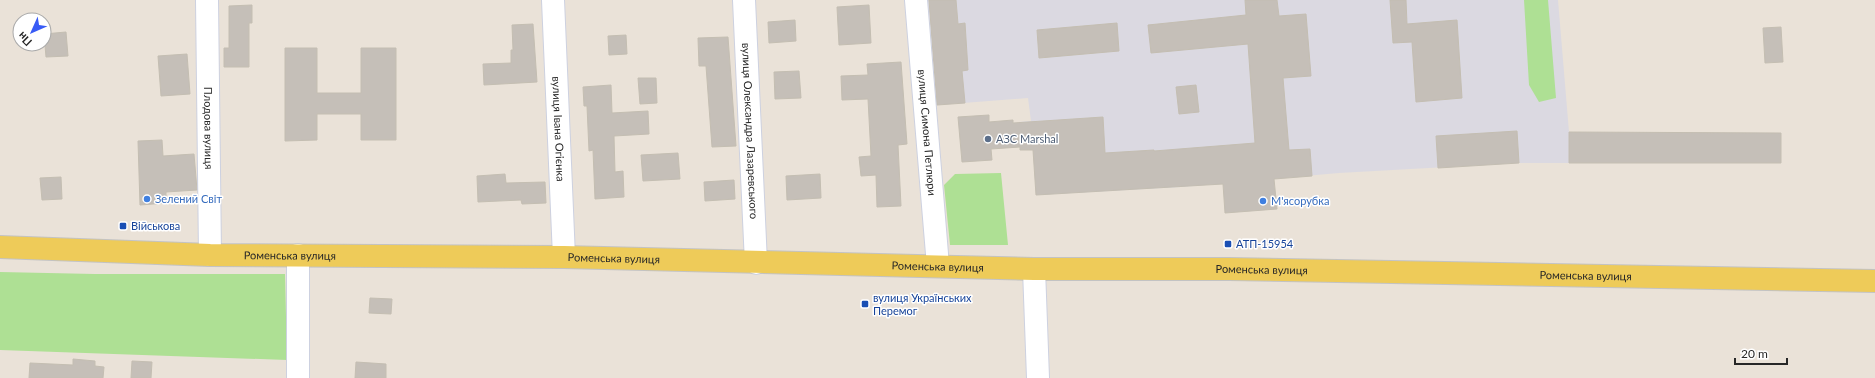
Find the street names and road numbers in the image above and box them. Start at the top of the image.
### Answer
street label: вулиця Олександра Лазаревського [740,42,761,219]
street label: вулиця Симона Петлюри [916,69,939,196]
street label: вулиця Івана Огієнка [550,76,568,182]
street label: Плодова вулиця [202,87,216,169]
street label: Роменська вулиця [244,248,336,262]
street label: Роменська вулиця [568,250,660,265]
street label: Роменська вулиця [891,258,984,274]
street label: Роменська вулиця [1216,262,1308,276]
street label: Роменська вулиця [1539,268,1632,282]

